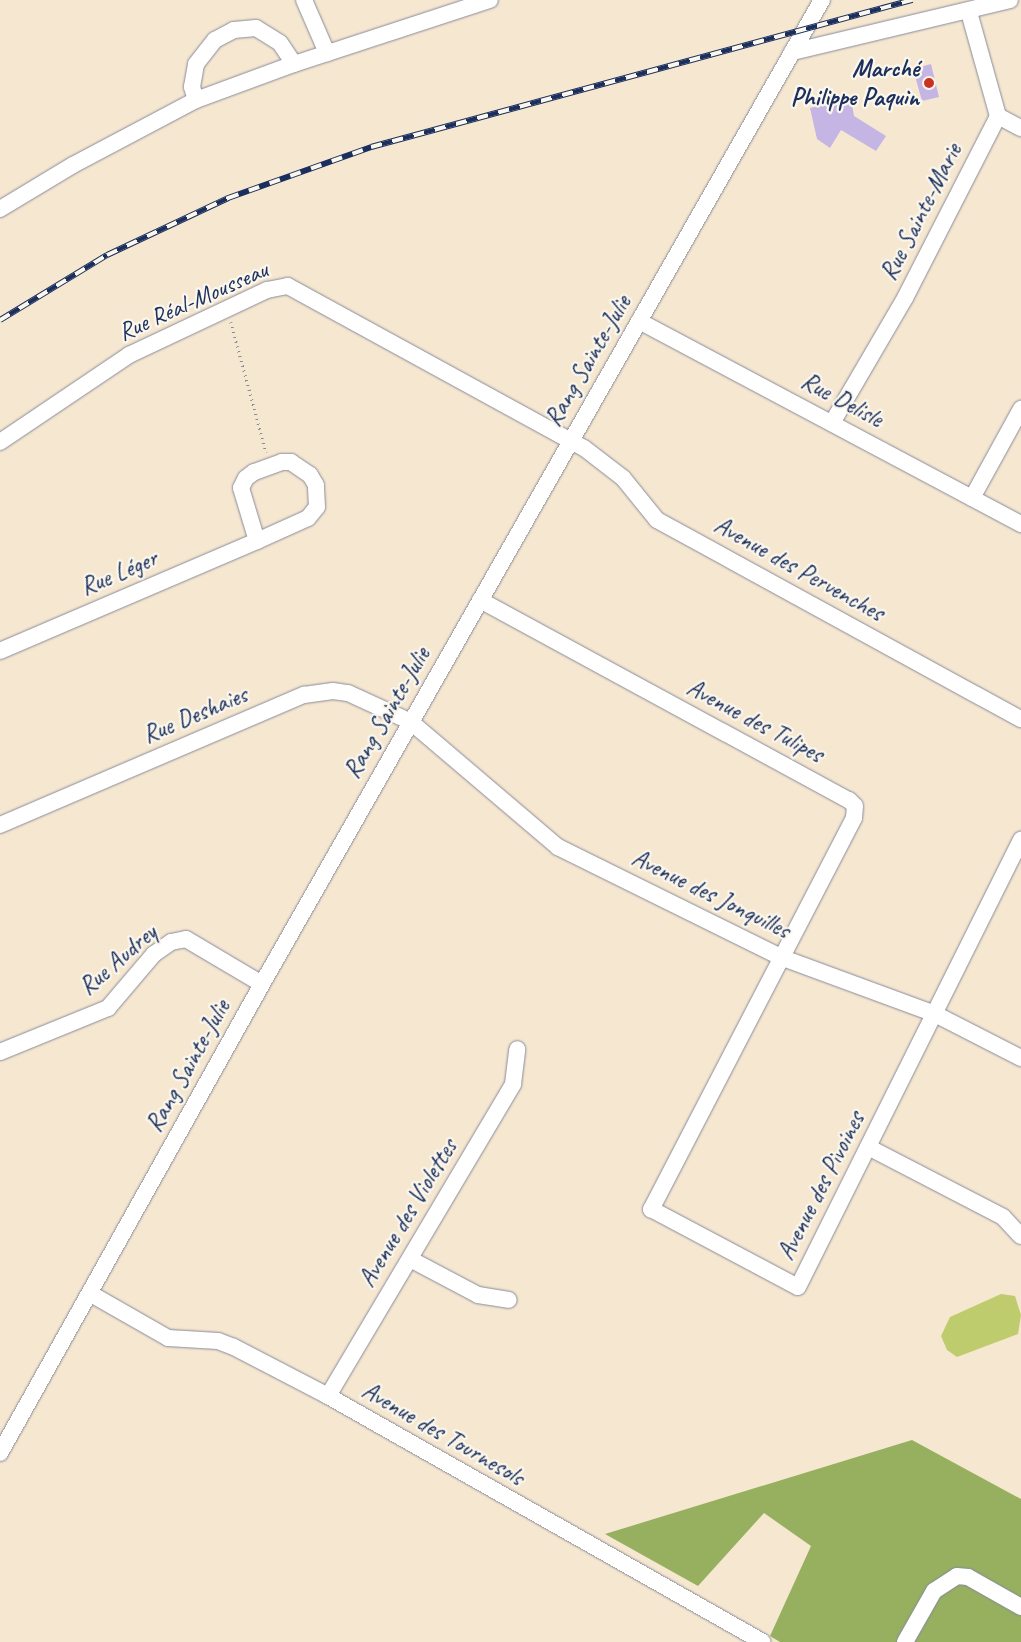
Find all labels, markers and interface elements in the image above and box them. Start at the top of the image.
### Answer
place label: Marché Philippe Paquin [791,54,919,113]
marker: Marché Philippe Paquin [923,77,935,89]
street label: Rue Sainte-Marie [874,138,968,286]
street label: Rue Réal-Mousseau [113,254,273,348]
street label: Rang Sainte-Julie [538,290,638,432]
street label: Rue Delisle [796,366,888,434]
street label: Avenue des Pervenches [709,510,889,628]
street label: Rue Léger [76,543,162,603]
street label: Rang Sainte-Julie [337,642,437,784]
street label: Avenue des Tulipes [682,673,828,769]
street label: Rue Deshaies [138,680,252,750]
street label: Avenue des Jonquilles [627,843,795,945]
street label: Rue Audrey [73,918,163,1002]
street label: Rang Sainte-Julie [139,994,237,1138]
street label: Avenue des Pivoines [771,1107,871,1265]
street label: Avenue des Violettes [352,1134,464,1292]
street label: Avenue des Tournesols [357,1376,529,1492]

